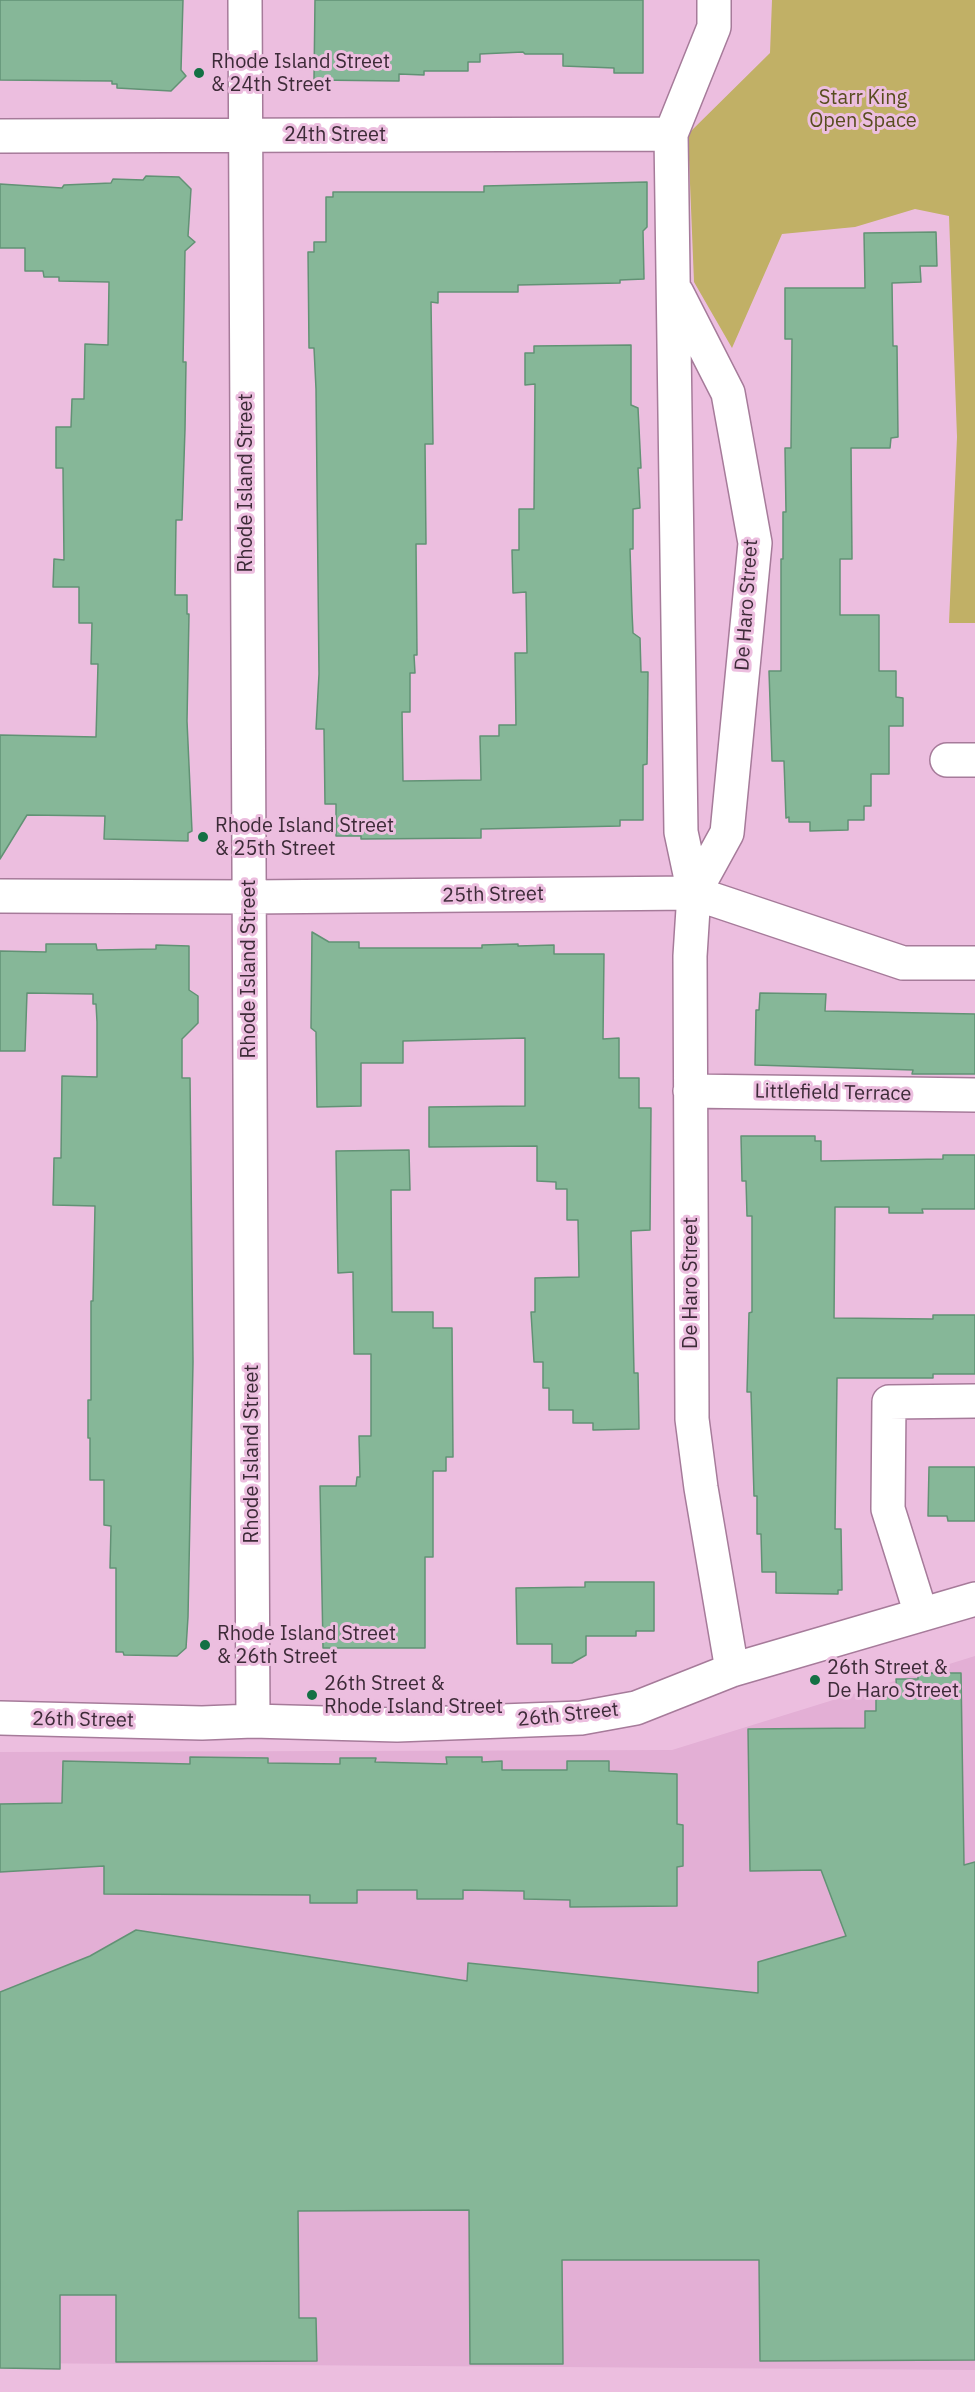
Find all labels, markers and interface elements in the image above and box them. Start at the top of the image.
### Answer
place label: Rhode Island Street & 24th Street [211,50,390,97]
marker: Rhode Island Street & 24th Street [192,66,206,80]
park label: Starr King Open Space [809,86,917,133]
street label: 24th Street [284,123,386,147]
street label: Rhode Island Street [234,393,258,573]
street label: De Haro Street [730,538,764,672]
place label: Rhode Island Street & 25th Street [215,814,394,861]
marker: Rhode Island Street & 25th Street [196,830,210,844]
street label: Rhode Island Street [237,879,261,1059]
street label: 25th Street [442,882,544,908]
street label: Littlefield Terrace [754,1080,912,1106]
street label: De Haro Street [679,1217,703,1349]
street label: Rhode Island Street [240,1364,264,1544]
place label: Rhode Island Street & 26th Street [217,1622,396,1669]
marker: Rhode Island Street & 26th Street [198,1638,212,1652]
place label: 26th Street & De Haro Street [827,1656,959,1703]
place label: 26th Street & Rhode Island Street [324,1672,503,1719]
marker: 26th Street & De Haro Street [808,1673,822,1687]
marker: 26th Street & Rhode Island Street [305,1688,319,1702]
street label: 26th Street [516,1698,620,1732]
street label: 26th Street [32,1707,134,1733]

